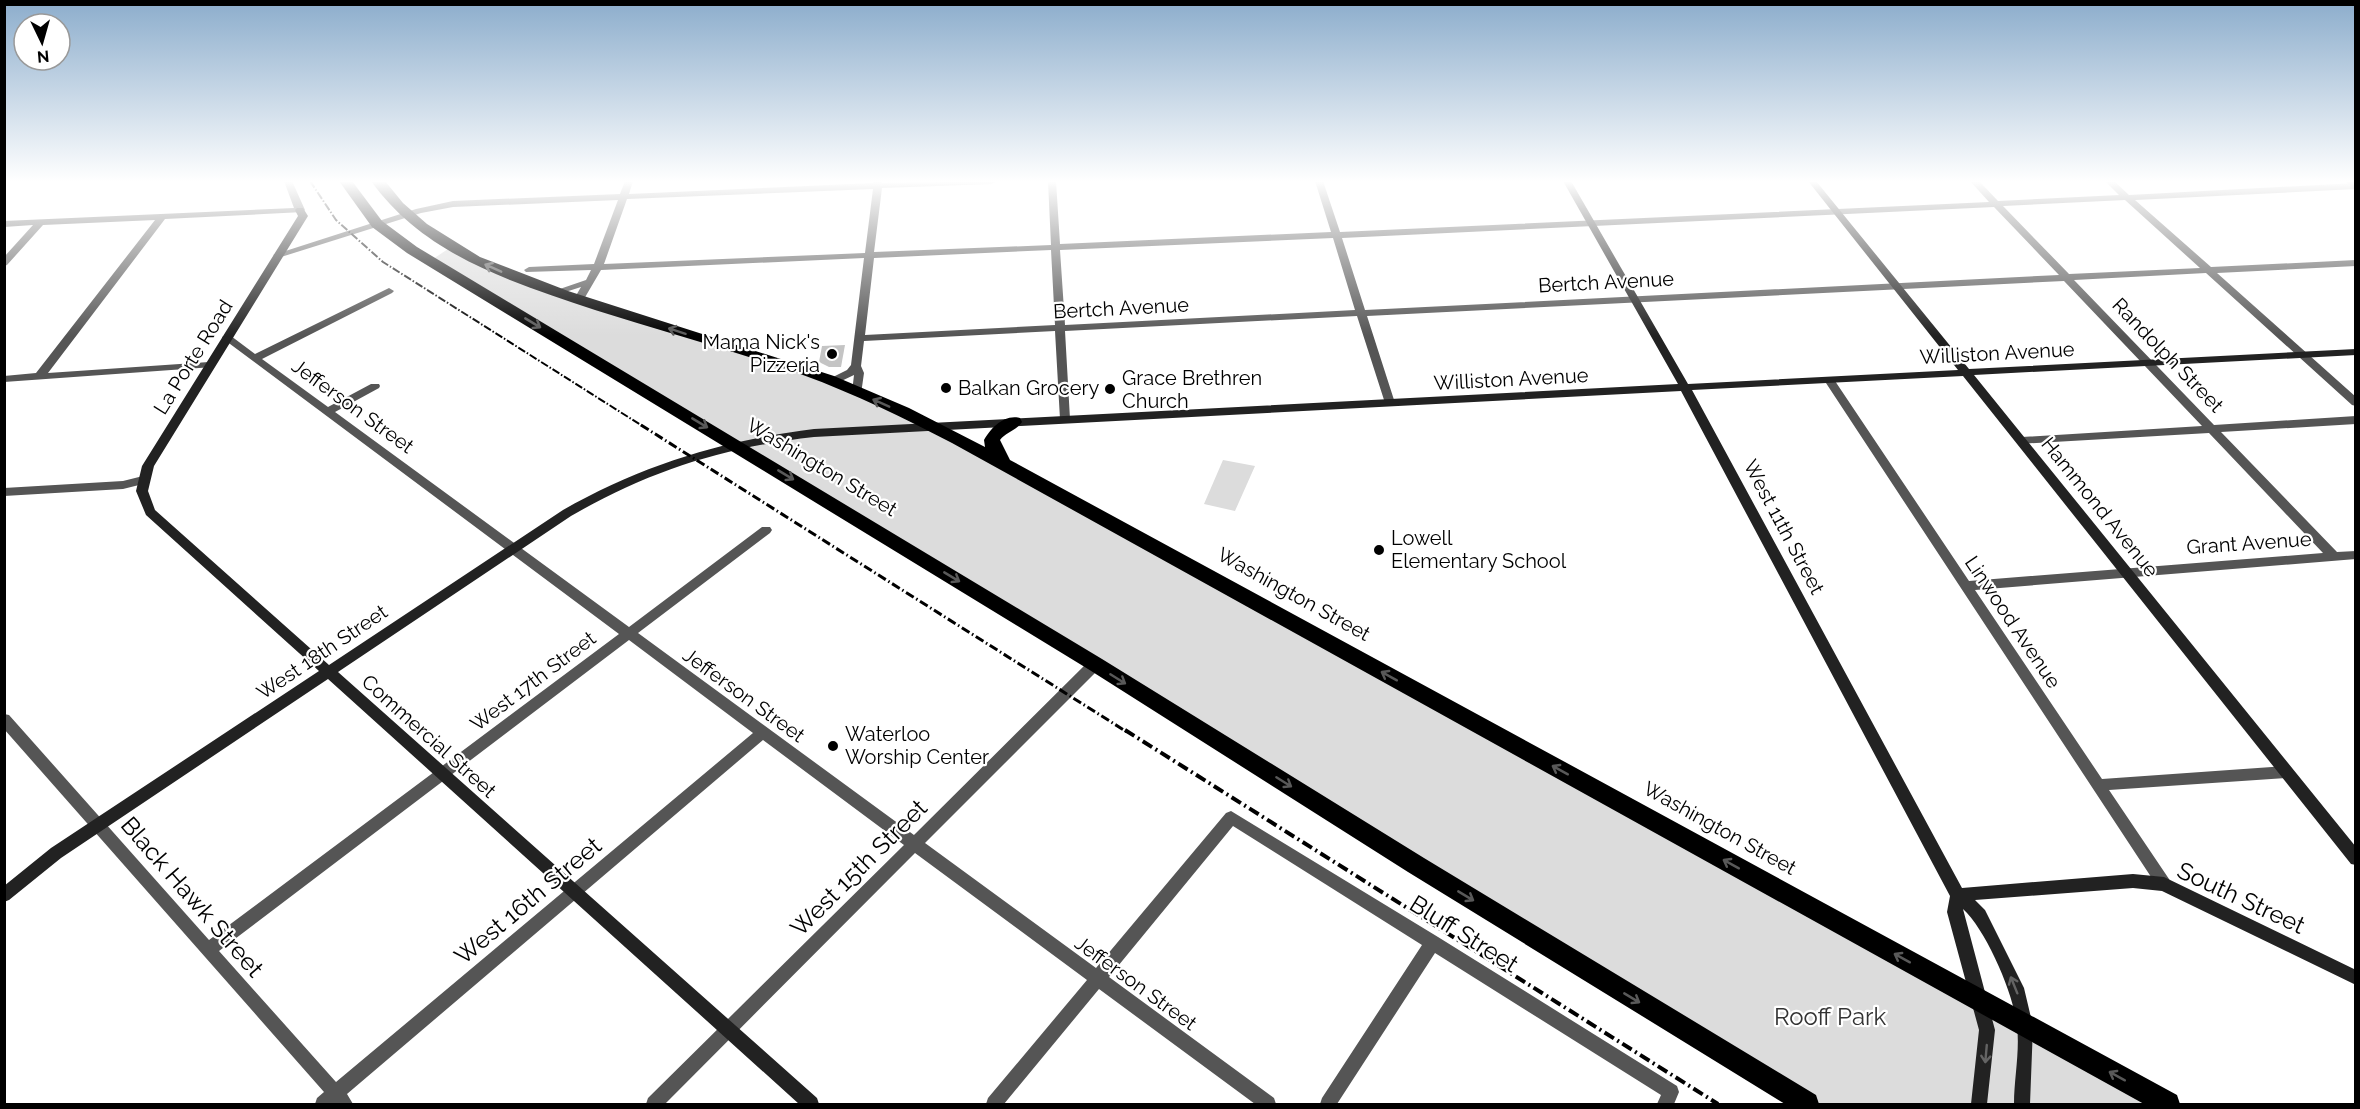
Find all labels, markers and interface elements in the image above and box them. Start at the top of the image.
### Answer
north arrow [12,12,72,72]
text: N [36,46,50,66]
one-way arrow [484,262,502,274]
street label: Bertch Avenue [1538,266,1675,298]
street label: Bertch Avenue [1053,292,1190,324]
street label: Randolph Street [2107,293,2229,417]
street label: La Porte Road [148,295,238,419]
one-way arrow [524,317,541,329]
one-way arrow [668,325,687,336]
place label: Mama Nick's Pizzeria [702,330,820,377]
street label: Williston Avenue [1919,337,2075,369]
marker: Mama Nick's Pizzeria [825,347,839,361]
street label: Jefferson Street [287,354,419,458]
street label: Williston Avenue [1433,363,1589,395]
place label: Grace Brethren Church [1122,366,1262,413]
place label: Balkan Grocery [958,376,1099,400]
marker: Balkan Grocery [939,381,953,395]
marker: Grace Brethren Church [1103,382,1117,396]
one-way arrow [872,396,890,408]
street label: Washington Street [742,413,902,521]
one-way arrow [691,418,708,430]
street label: Hammond Avenue [2036,432,2164,582]
street label: West 11th Street [1738,456,1830,599]
one-way arrow [777,470,794,482]
place label: Lowell Elementary School [1391,526,1567,573]
street label: Grant Avenue [2186,527,2313,559]
street label: Washington Street [1213,542,1375,646]
marker: Lowell Elementary School [1372,543,1386,557]
street label: Linwood Avenue [1960,551,2066,693]
one-way arrow [943,571,960,583]
street label: West 18th Street [252,599,392,704]
street label: West 17th Street [466,626,601,736]
street label: Jefferson Street [678,643,810,747]
street label: Commercial Street [357,669,501,803]
one-way arrow [1381,670,1399,681]
one-way arrow [1109,673,1126,685]
place label: Waterloo Worship Center [845,722,989,769]
marker: Waterloo Worship Center [826,739,840,753]
one-way arrow [1552,764,1569,776]
one-way arrow [1275,776,1292,789]
street label: Washington Street [1639,776,1801,880]
street label: West 15th Street [784,793,933,942]
street label: Black Hawk Street [115,811,270,983]
street label: West 16th Street [448,831,607,970]
street label: South Street [2173,855,2310,940]
one-way arrow [1723,858,1740,870]
street label: Bluff Street [1404,889,1524,978]
one-way arrow [1457,890,1474,902]
street label: Jefferson Street [1070,931,1202,1035]
one-way arrow [1894,952,1911,964]
one-way arrow [2008,976,2019,994]
one-way arrow [1623,992,1640,1004]
park label: Rooff Park [1774,1002,1886,1031]
one-way arrow [1980,1044,1991,1063]
one-way arrow [2109,1070,2126,1082]

